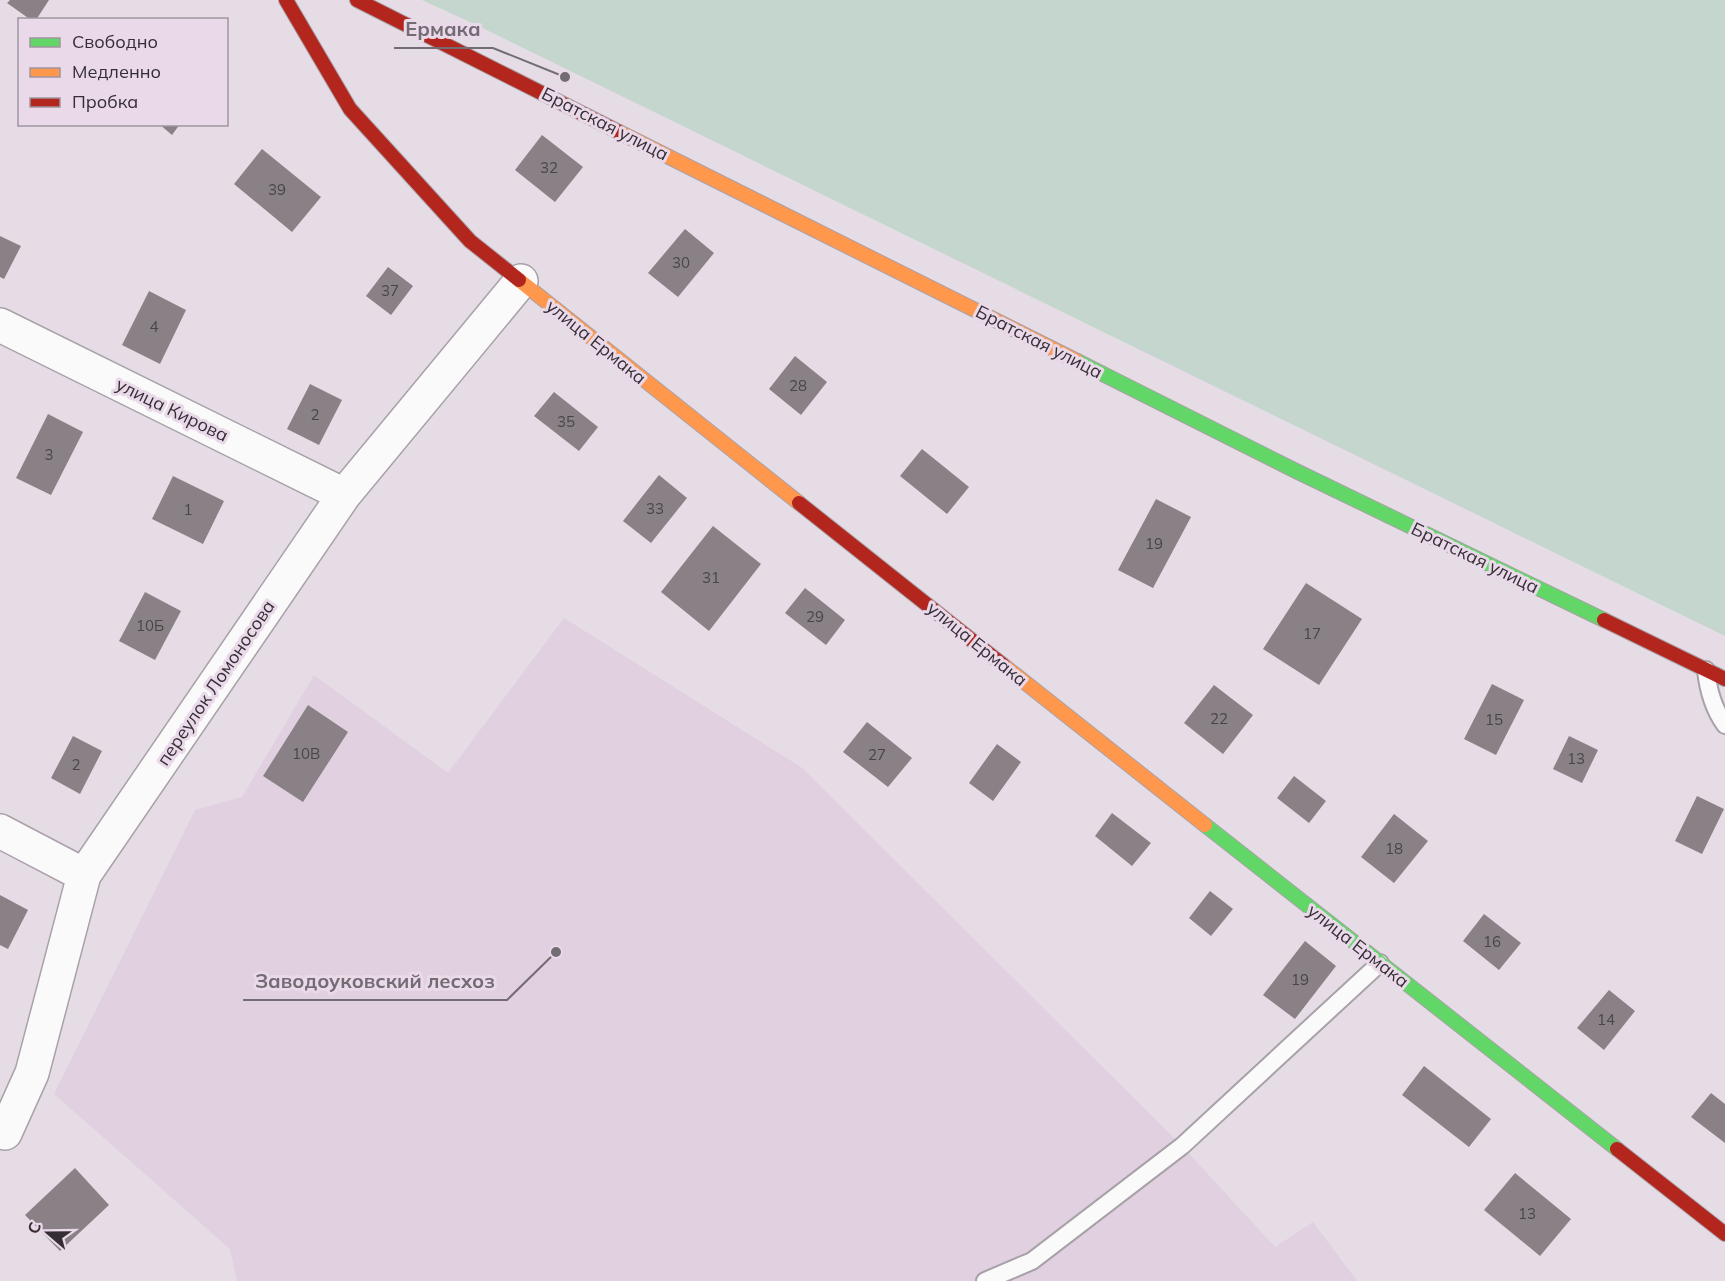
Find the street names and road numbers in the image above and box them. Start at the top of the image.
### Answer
street label: Братская улица [538,82,672,165]
street label: улица Ермака [541,294,651,389]
street label: Братская улица [972,300,1106,383]
street label: улица Кирова [112,372,232,447]
street label: Братская улица [1408,517,1543,598]
street label: переулок Ломоносова [152,596,280,770]
street label: улица Ермака [922,596,1032,691]
street label: улица Ермака [1303,899,1414,992]

